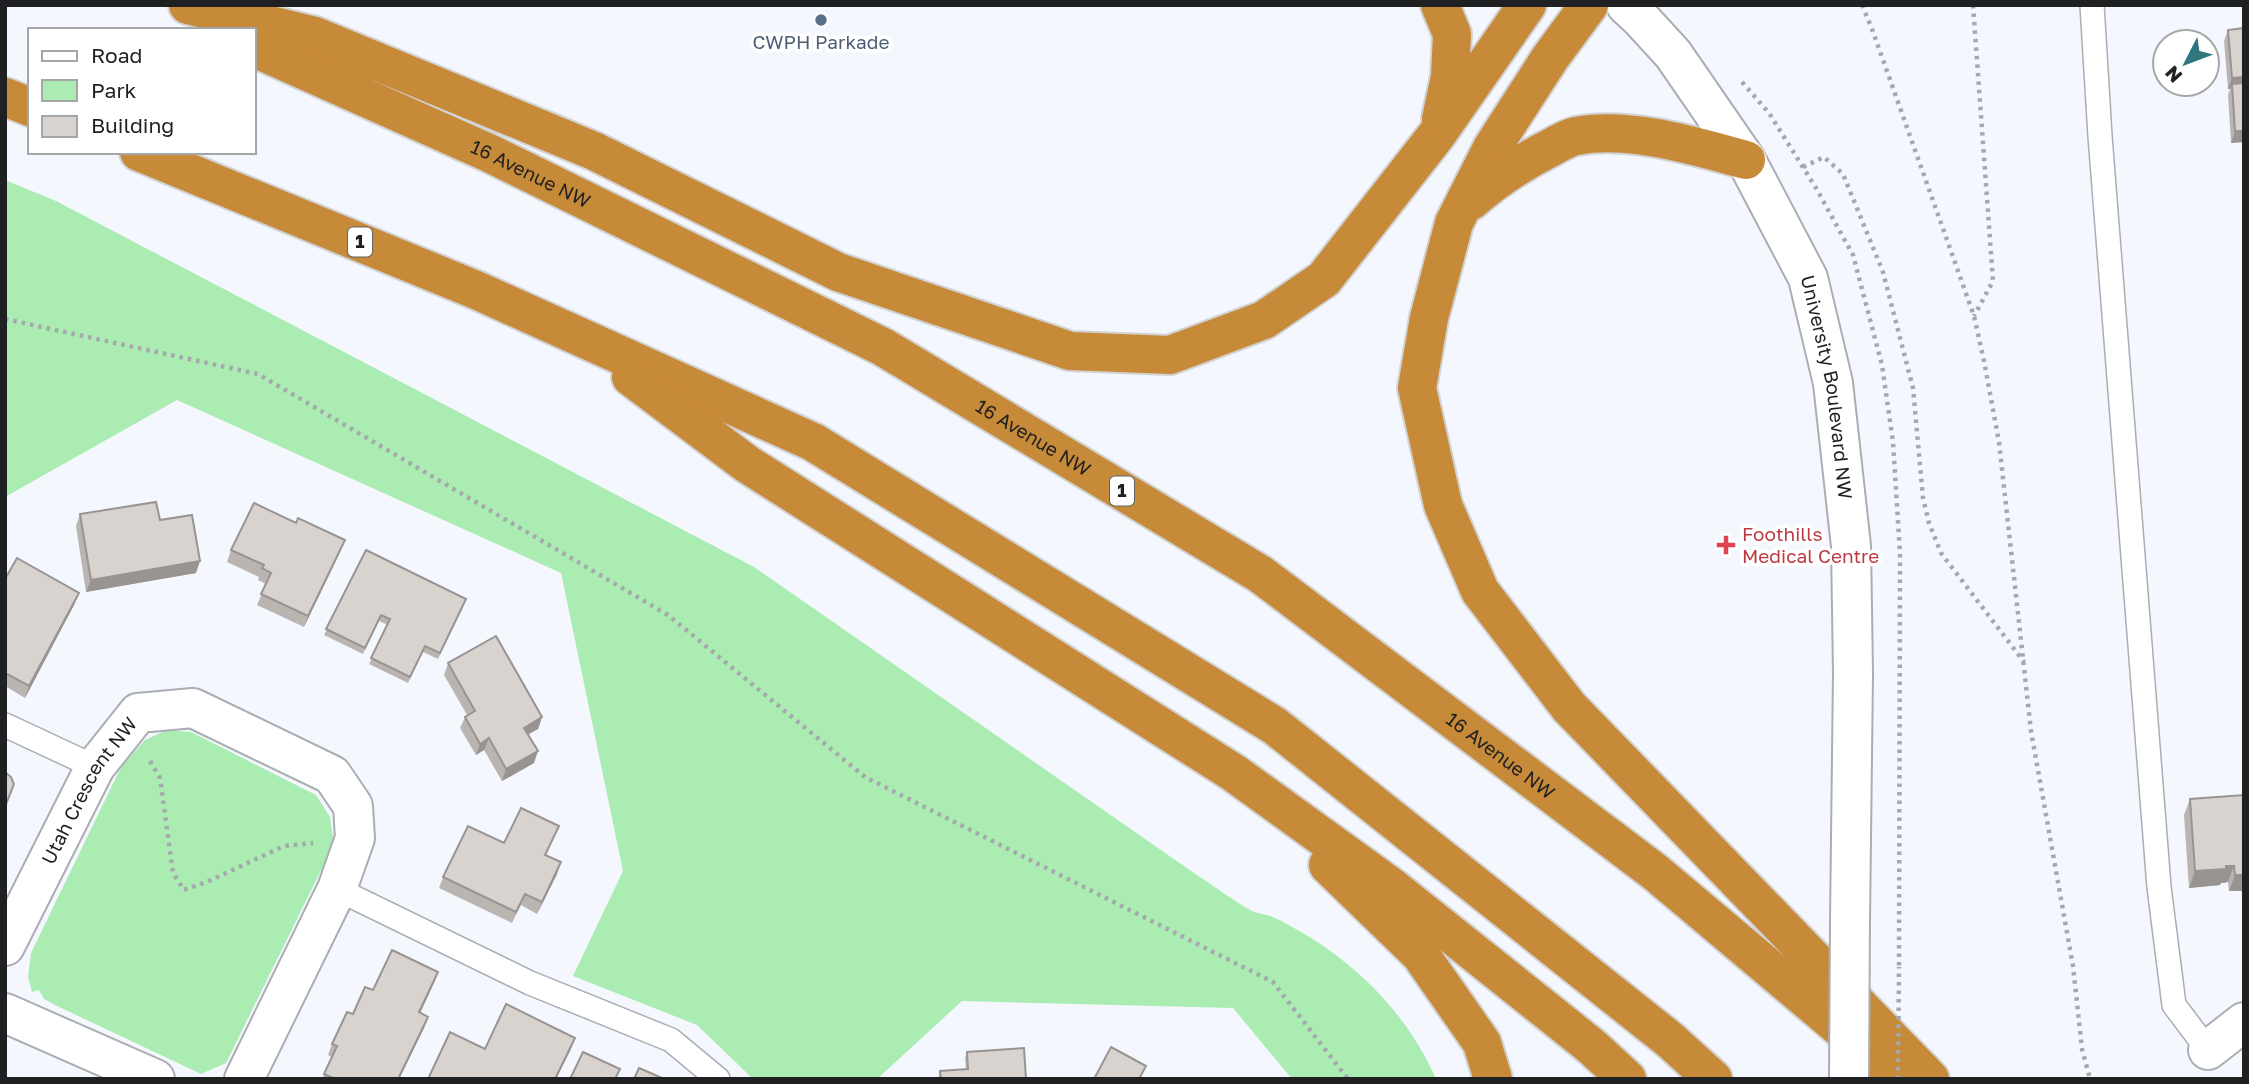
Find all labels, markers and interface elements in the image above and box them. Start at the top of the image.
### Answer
marker: CWPH Parkade [813,12,829,28]
legend [28,28,256,154]
north arrow [2151,28,2221,98]
place label: CWPH Parkade [753,30,890,53]
text: Road [91,42,142,68]
text: N [2160,62,2186,88]
text: Park [91,77,137,103]
text: Building [91,112,174,138]
street label: 16 Avenue NW [468,135,594,212]
road number: 1 [348,228,372,256]
street label: University Boulevard NW [1797,273,1858,500]
street label: 16 Avenue NW [972,394,1095,480]
road number: 1 [1110,476,1134,505]
place label: Foothills Medical Centre [1742,522,1879,567]
marker: Foothills Medical Centre [1716,535,1736,555]
street label: 16 Avenue NW [1442,707,1560,803]
street label: Utah Crescent NW [36,712,141,868]

